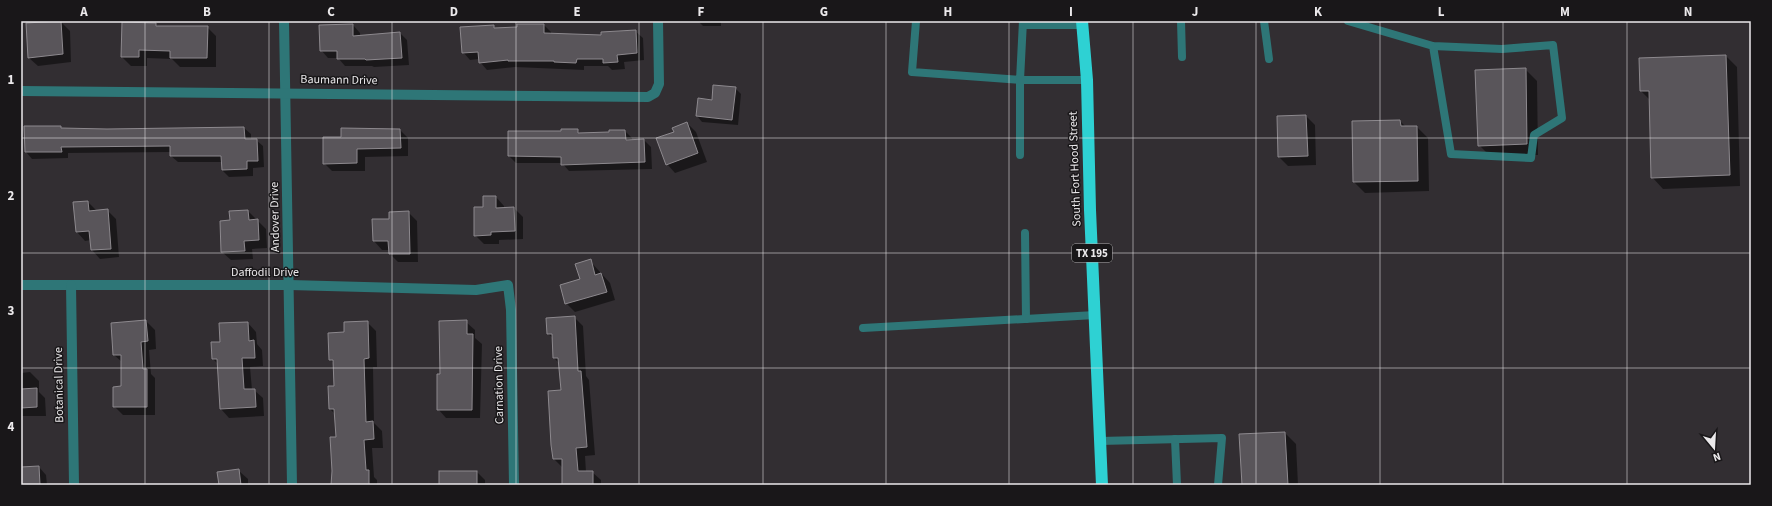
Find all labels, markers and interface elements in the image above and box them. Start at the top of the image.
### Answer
text: A [79,3,88,21]
text: B [203,3,211,21]
text: C [327,3,335,21]
text: D [450,3,458,21]
text: E [573,3,581,21]
text: F [698,3,705,21]
text: G [820,3,828,21]
text: H [944,3,952,21]
text: I [1069,3,1073,21]
text: J [1192,3,1198,21]
text: K [1314,3,1323,21]
text: L [1438,3,1445,21]
text: M [1560,3,1570,21]
text: N [1684,3,1692,21]
text: 1 [8,71,15,89]
street label: Baumann Drive [300,71,378,89]
street label: South Fort Hood Street [1064,111,1086,227]
street label: Andover Drive [266,182,284,252]
text: 2 [8,187,15,205]
road number: TX 195 [1072,244,1112,262]
street label: Daffodil Drive [231,264,299,281]
text: 3 [8,302,15,320]
street label: Carnation Drive [490,346,508,424]
street label: Botanical Drive [50,347,68,423]
text: 4 [8,418,15,436]
north arrow [1694,428,1734,468]
text: N [1711,449,1723,465]

